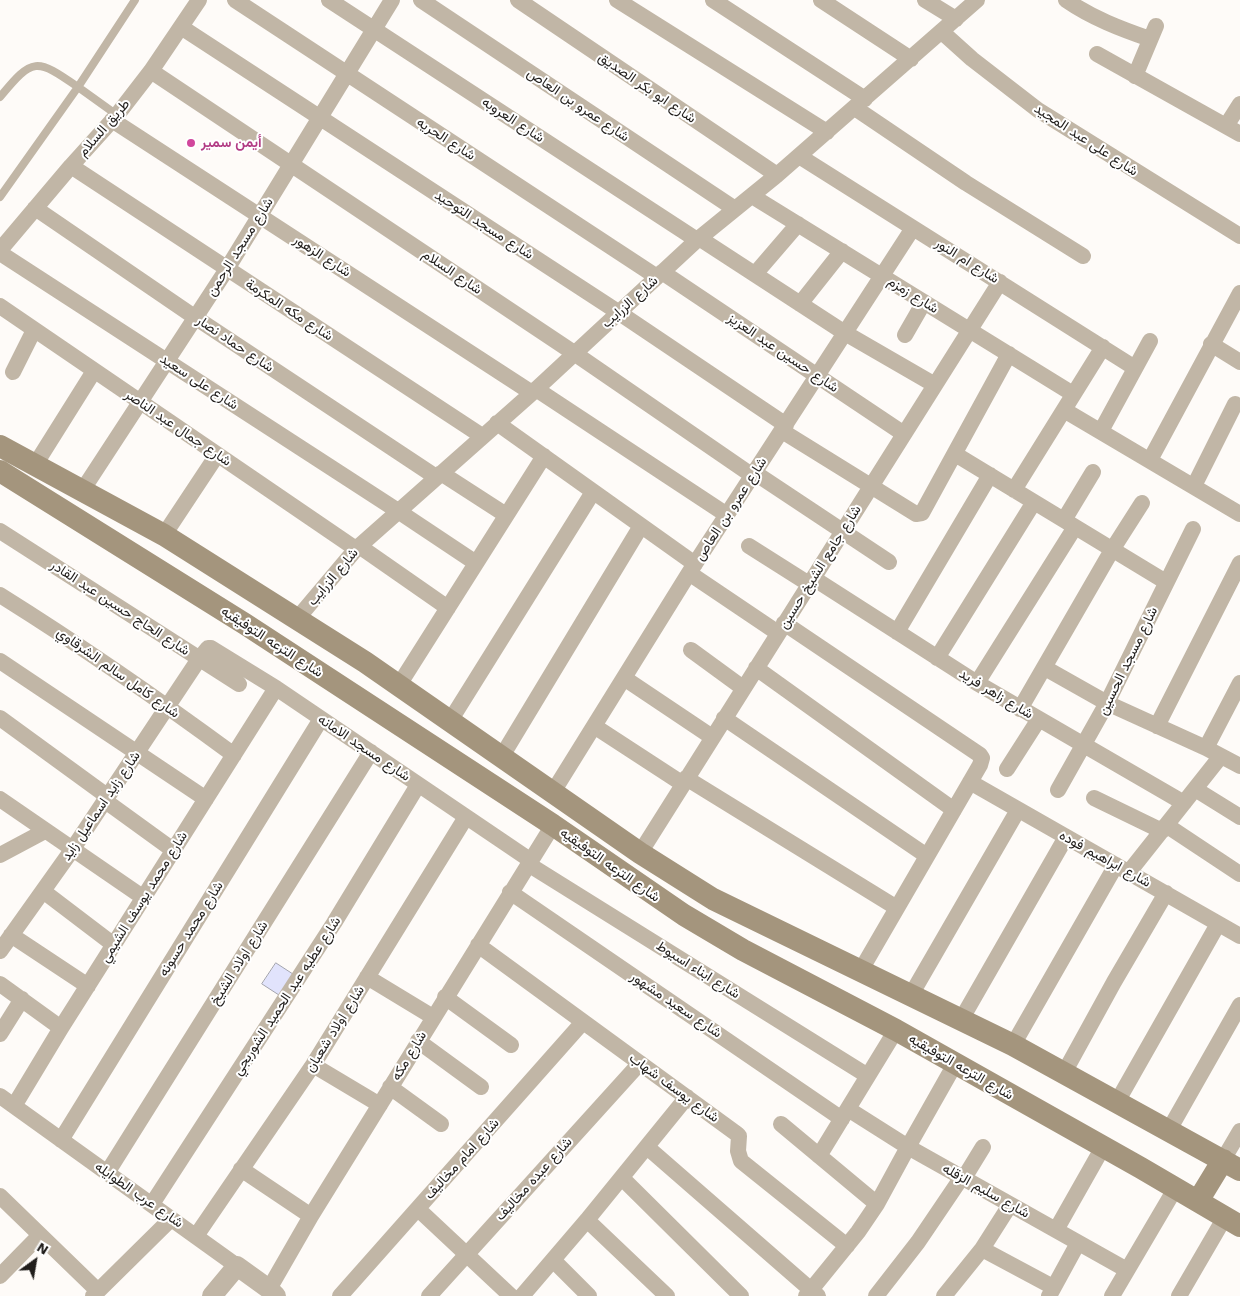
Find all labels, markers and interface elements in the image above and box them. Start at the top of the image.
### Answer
street label: شارع ابو بكر الصديق [595,49,699,127]
street label: شارع عمرو بن العاص [524,65,632,145]
street label: شارع العروبه [479,94,547,146]
street label: طريق السلام [75,96,133,160]
street label: شارع على عبد المجيد [1031,100,1141,180]
street label: شارع الحريه [413,114,479,164]
place label: أيمن سمير [201,135,262,151]
marker: أيمن سمير [185,137,197,149]
street label: شارع مسجد التوحيد [431,187,537,263]
street label: شارع مسجد الرحمن [203,195,277,299]
street label: شارع الزهور [290,231,354,281]
street label: شارع ام النور [932,235,1002,287]
street label: شارع السلام [419,246,485,298]
street label: شارع الزرايب [598,272,662,332]
street label: شارع زمزم [884,273,942,317]
street label: شارع مكه المكرمة [242,275,336,345]
street label: شارع حسين عبد العزيز [724,310,842,396]
street label: شارع حماد نصار [193,312,277,376]
street label: شارع على سعيد [157,350,241,414]
street label: شارع جمال عبد الناصر [122,386,234,470]
street label: شارع عمرو بن العاص [691,454,771,564]
street label: شارع جامع الشيخ حسين [775,502,865,632]
street label: شارع الزرايب [304,545,362,609]
street label: شارع الحاج حسين عبد القادر [47,557,193,659]
street label: شارع الترعه التوفيقيه [218,603,326,681]
street label: شارع مسجد الحسين [1095,604,1161,718]
street label: شارع كامل سالم الشرقاوي [53,624,183,722]
street label: شارع زاهر فريد [956,665,1036,723]
street label: شارع مسجد الامانه [315,711,413,785]
street label: شارع زايد اسماعيل زايد [58,748,144,864]
street label: شارع الترعه التوفيقيه [557,824,663,906]
street label: شارع ابراهيم فوده [1056,827,1154,891]
street label: شارع محمد يوسف الشيمي [97,828,191,966]
street label: شارع محمد حسونه [155,878,227,980]
street label: شارع عطيه عبد الحميد الشوربجي [229,913,345,1079]
street label: شارع اولاد الشيخ [206,918,272,1008]
street label: شارع ابناء اسيوط [653,937,743,1003]
street label: شارع سعيد مشهور [627,968,725,1042]
street label: شارع اولاد شعبان [302,983,368,1075]
street label: شارع مكه [388,1028,430,1084]
street label: شارع الترعه التوفيقيه [906,1030,1016,1104]
street label: شارع يوسف شهاب [626,1050,722,1126]
street label: شارع امام مخاليف [421,1115,503,1203]
street label: شارع عبده مخاليف [492,1134,576,1224]
street label: شارع عرب الطوايله [92,1158,186,1232]
street label: شارع سليم الزقله [940,1160,1032,1222]
north arrow [10,1236,60,1286]
text: N [34,1239,52,1258]

